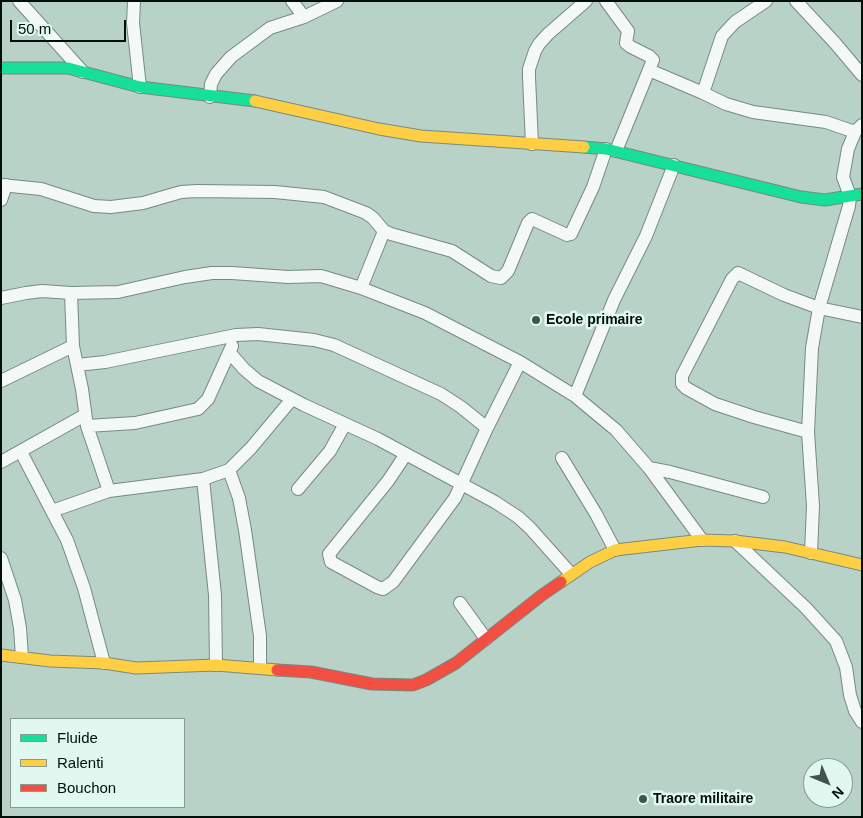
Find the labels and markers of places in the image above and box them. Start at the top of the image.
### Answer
place label: Ecole primaire [546,312,642,328]
marker: Ecole primaire [530,314,542,326]
place label: Traore militaire [653,791,753,807]
marker: Traore militaire [637,793,649,805]

